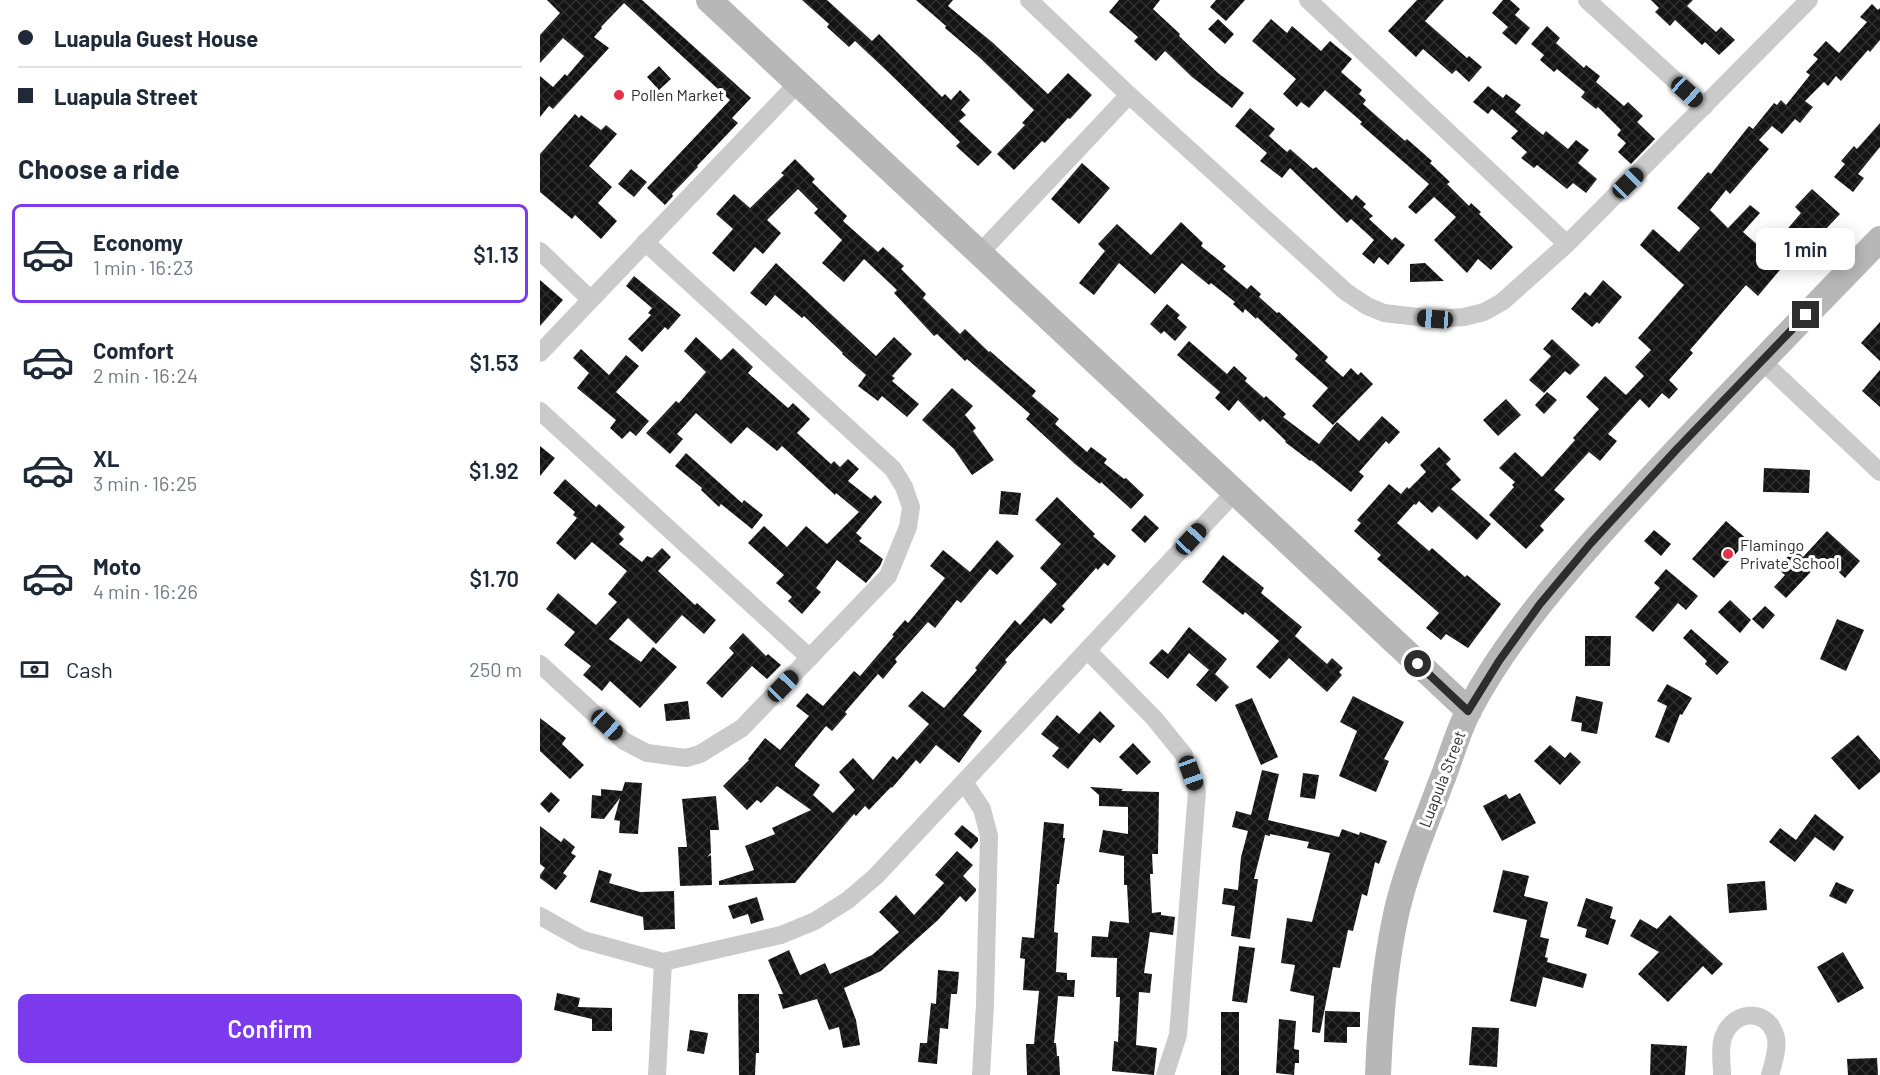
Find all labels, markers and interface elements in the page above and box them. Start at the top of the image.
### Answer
text: Luapula Guest House [54,25,258,51]
car [1668,73,1706,111]
text: Luapula Street [54,83,198,109]
place label: Pollen Market [631,85,724,104]
marker: Pollen Market [612,88,626,102]
text: Choose a ride [18,152,180,184]
car [1609,164,1647,202]
icon: car [21,227,75,281]
callout: 1 min [1756,228,1856,270]
text: Economy [93,229,183,255]
text: 1 min [1784,237,1827,261]
text: $1.13 [473,241,519,267]
text: 1 min · 16:23 [93,255,194,279]
route end [1792,301,1819,328]
car [1416,309,1454,329]
icon: car [21,335,75,389]
text: Comfort [93,337,174,363]
text: $1.53 [469,349,519,375]
text: 2 min · 16:24 [93,363,198,387]
icon: car [21,443,75,497]
text: XL [93,445,119,471]
text: $1.92 [469,457,519,483]
text: 3 min · 16:25 [93,471,197,495]
car [1172,520,1210,558]
place label: Flamingo Private School [1740,535,1840,572]
marker: Flamingo Private School [1721,547,1735,561]
icon: car [21,551,75,605]
text: Moto [93,553,141,579]
text: $1.70 [470,565,519,591]
text: 4 min · 16:26 [93,579,198,603]
route start [1404,650,1431,677]
icon: cash [18,653,51,686]
text: Cash [66,656,113,682]
text: 250 m [469,657,522,681]
car [764,667,802,705]
car [588,706,626,744]
street label: Luapula Street [1414,728,1469,830]
car [1176,753,1206,793]
button: Confirm [18,994,522,1063]

